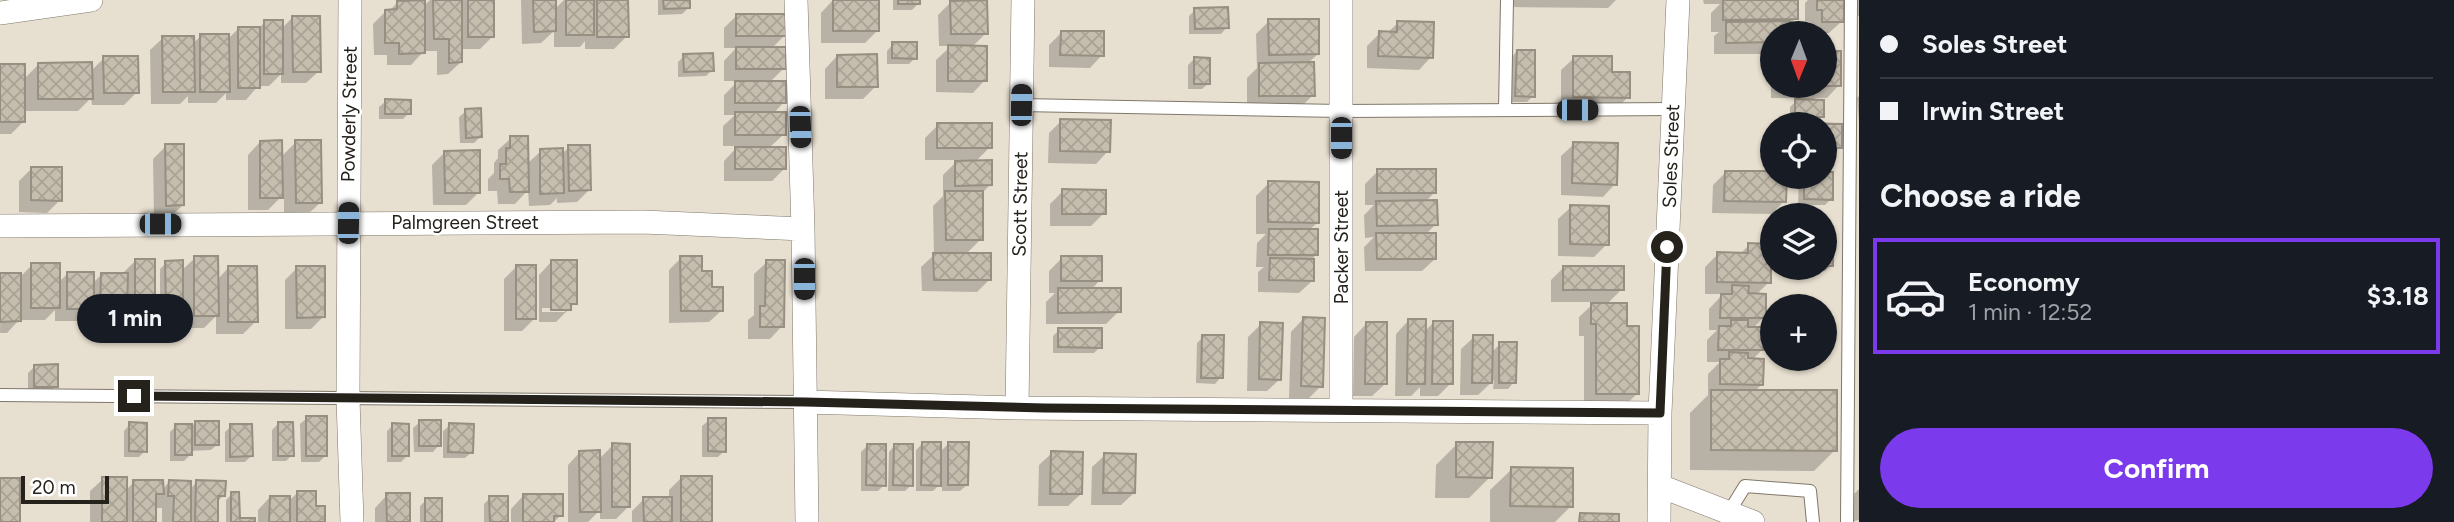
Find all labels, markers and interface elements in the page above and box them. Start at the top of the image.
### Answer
north arrow [1760,21,1838,98]
map controls [1760,21,1837,371]
text: Soles Street [1922,28,2067,60]
street label: Powderly Street [336,46,362,182]
car [1011,84,1032,126]
text: Irwin Street [1922,95,2064,127]
car [1557,100,1599,121]
street label: Soles Street [1658,104,1684,208]
car [789,106,812,148]
button: locate [1760,112,1837,189]
car [1331,117,1352,159]
street label: Scott Street [1008,151,1032,257]
text: Choose a ride [1880,177,2081,215]
street label: Packer Street [1330,190,1353,304]
car [338,202,359,244]
button: layers [1760,203,1837,280]
street label: Palmgreen Street [391,211,539,234]
car [140,214,182,235]
route start [1651,231,1683,263]
car [794,258,815,300]
icon: car [1884,265,1947,328]
text: Economy [1968,266,2080,298]
text: $3.18 [2367,280,2429,312]
callout: 1 min [76,294,192,344]
button: + [1760,294,1837,371]
text: 1 min · 12:52 [1968,298,2092,326]
text: 1 min [108,304,162,332]
route end [118,380,150,412]
button: Confirm [1880,428,2433,508]
scale bar [21,473,108,505]
text: 20 m [32,476,76,499]

